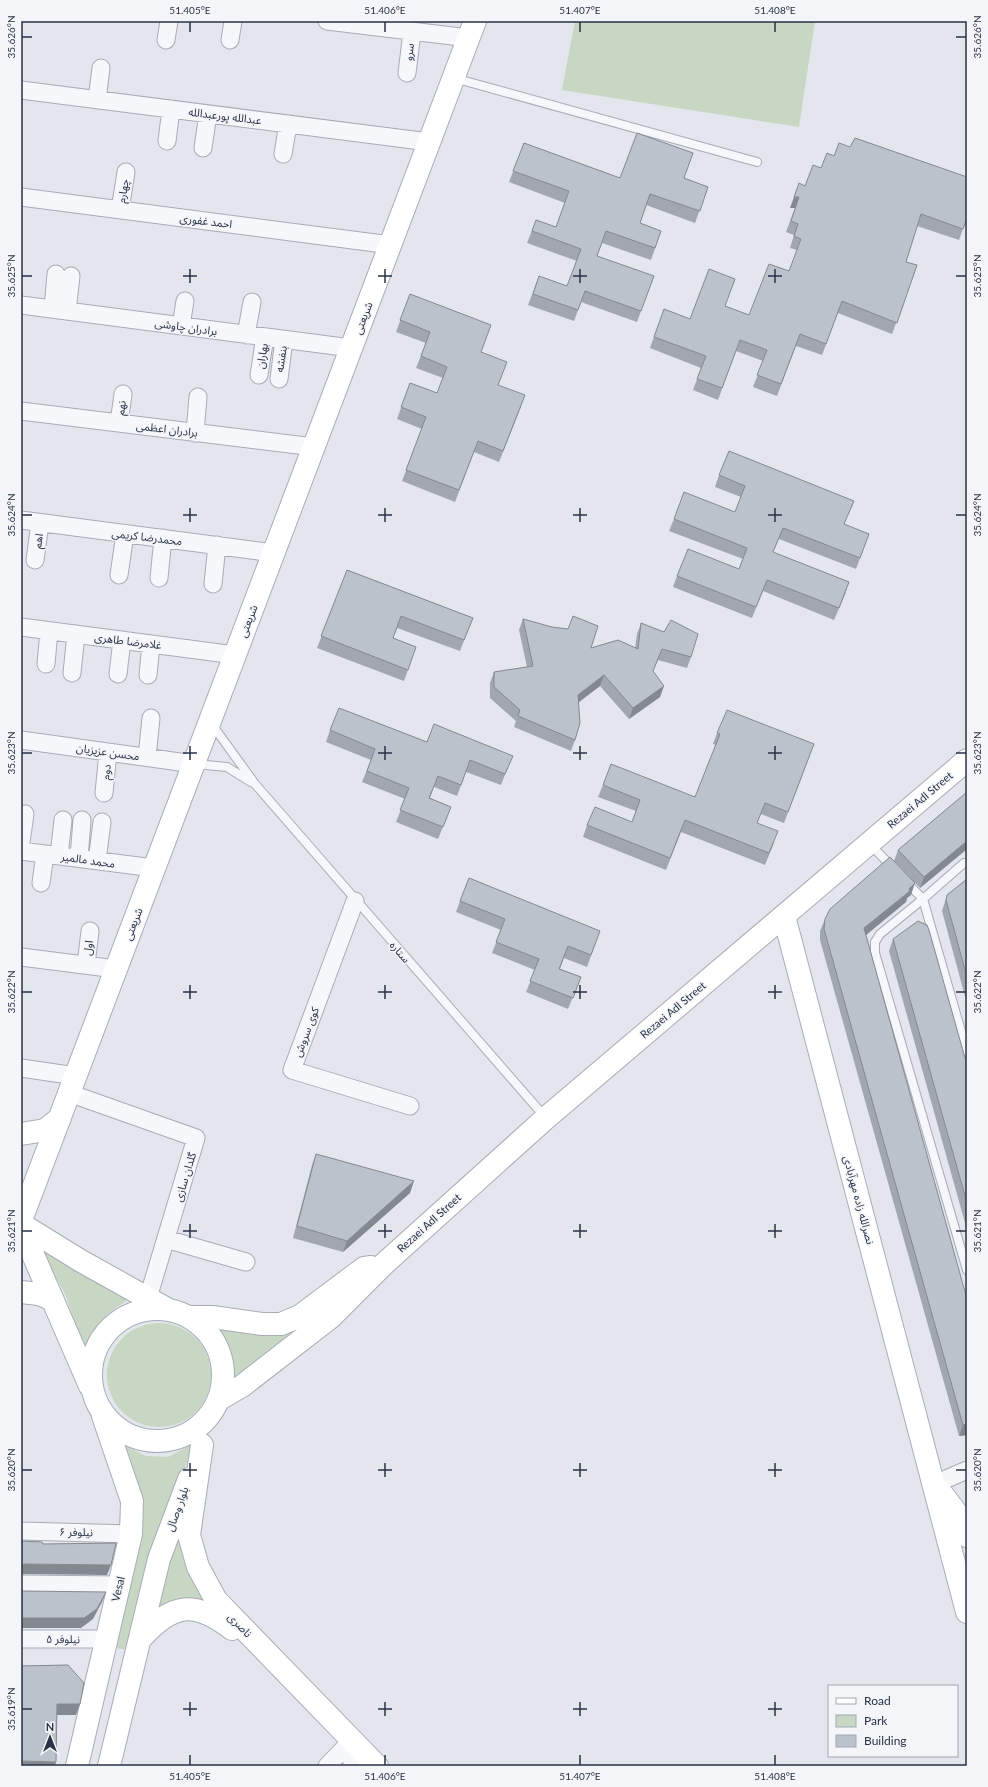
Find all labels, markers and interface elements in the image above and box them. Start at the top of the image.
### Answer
text: 51.405°E [169,4,211,16]
text: 51.406°E [364,4,406,16]
text: 51.407°E [559,4,601,16]
text: 51.408°E [754,4,796,16]
text: 35.626°N [5,15,17,59]
text: 35.626°N [971,15,983,59]
street label: سرو [401,42,417,62]
street label: عبدالله پورعبدالله [187,105,263,129]
street label: چهارم [114,177,133,204]
street label: احمد غفوری [179,211,233,231]
text: 35.625°N [5,254,17,298]
text: 35.625°N [971,254,983,298]
street label: شریعتی [350,299,376,336]
street label: برادران چاوشی [154,316,218,339]
street label: بهاران [253,342,271,370]
street label: بنفشه [272,345,290,373]
street label: نهم [113,400,131,416]
street label: برادران اعظمی [135,418,199,440]
text: 35.624°N [5,493,17,537]
text: 35.624°N [971,493,983,537]
street label: محمدرضا کریمی [111,526,183,548]
street label: اهم [30,533,48,550]
street label: شریعتی [235,602,261,639]
street label: غلامرضا طاهری [94,630,163,652]
text: 35.623°N [5,731,17,775]
text: 35.623°N [971,731,983,775]
street label: محسن عزیزیان [75,741,141,763]
street label: دوم [98,764,115,781]
street label: Rezaei Adl Street [884,768,955,831]
street label: محمد مالمیر [59,849,116,871]
street label: شریعتی [120,905,146,942]
street label: ستاره [387,938,413,966]
street label: اول [80,940,96,956]
text: 35.622°N [5,970,17,1014]
text: 35.622°N [971,970,983,1014]
street label: Rezaei Adl Street [637,978,708,1041]
street label: کوی سروش [290,1005,322,1059]
street label: گلدان سازی [171,1150,199,1203]
street label: نصرالله زاده مهرآبادی [840,1154,878,1246]
street label: Rezaei Adl Street [394,1190,463,1255]
text: 35.621°N [5,1209,17,1253]
text: 35.621°N [971,1209,983,1253]
text: 35.620°N [5,1448,17,1492]
text: 35.620°N [971,1448,983,1492]
street label: بلوار وصال [162,1485,192,1533]
street label: نیلوفر ۶ [59,1525,93,1539]
street label: Vesal [108,1575,127,1603]
street label: ناصری [225,1610,255,1640]
street label: نیلوفر ۵ [46,1632,80,1646]
legend [828,1685,958,1757]
text: 35.619°N [5,1687,17,1731]
text: Road [864,1693,891,1708]
text: Park [864,1713,888,1728]
north arrow [30,1717,70,1757]
text: N [46,1720,54,1733]
text: Building [864,1733,907,1748]
text: 51.405°E [169,1770,211,1782]
text: 51.406°E [364,1770,406,1782]
text: 51.407°E [559,1770,601,1782]
text: 51.408°E [754,1770,796,1782]

